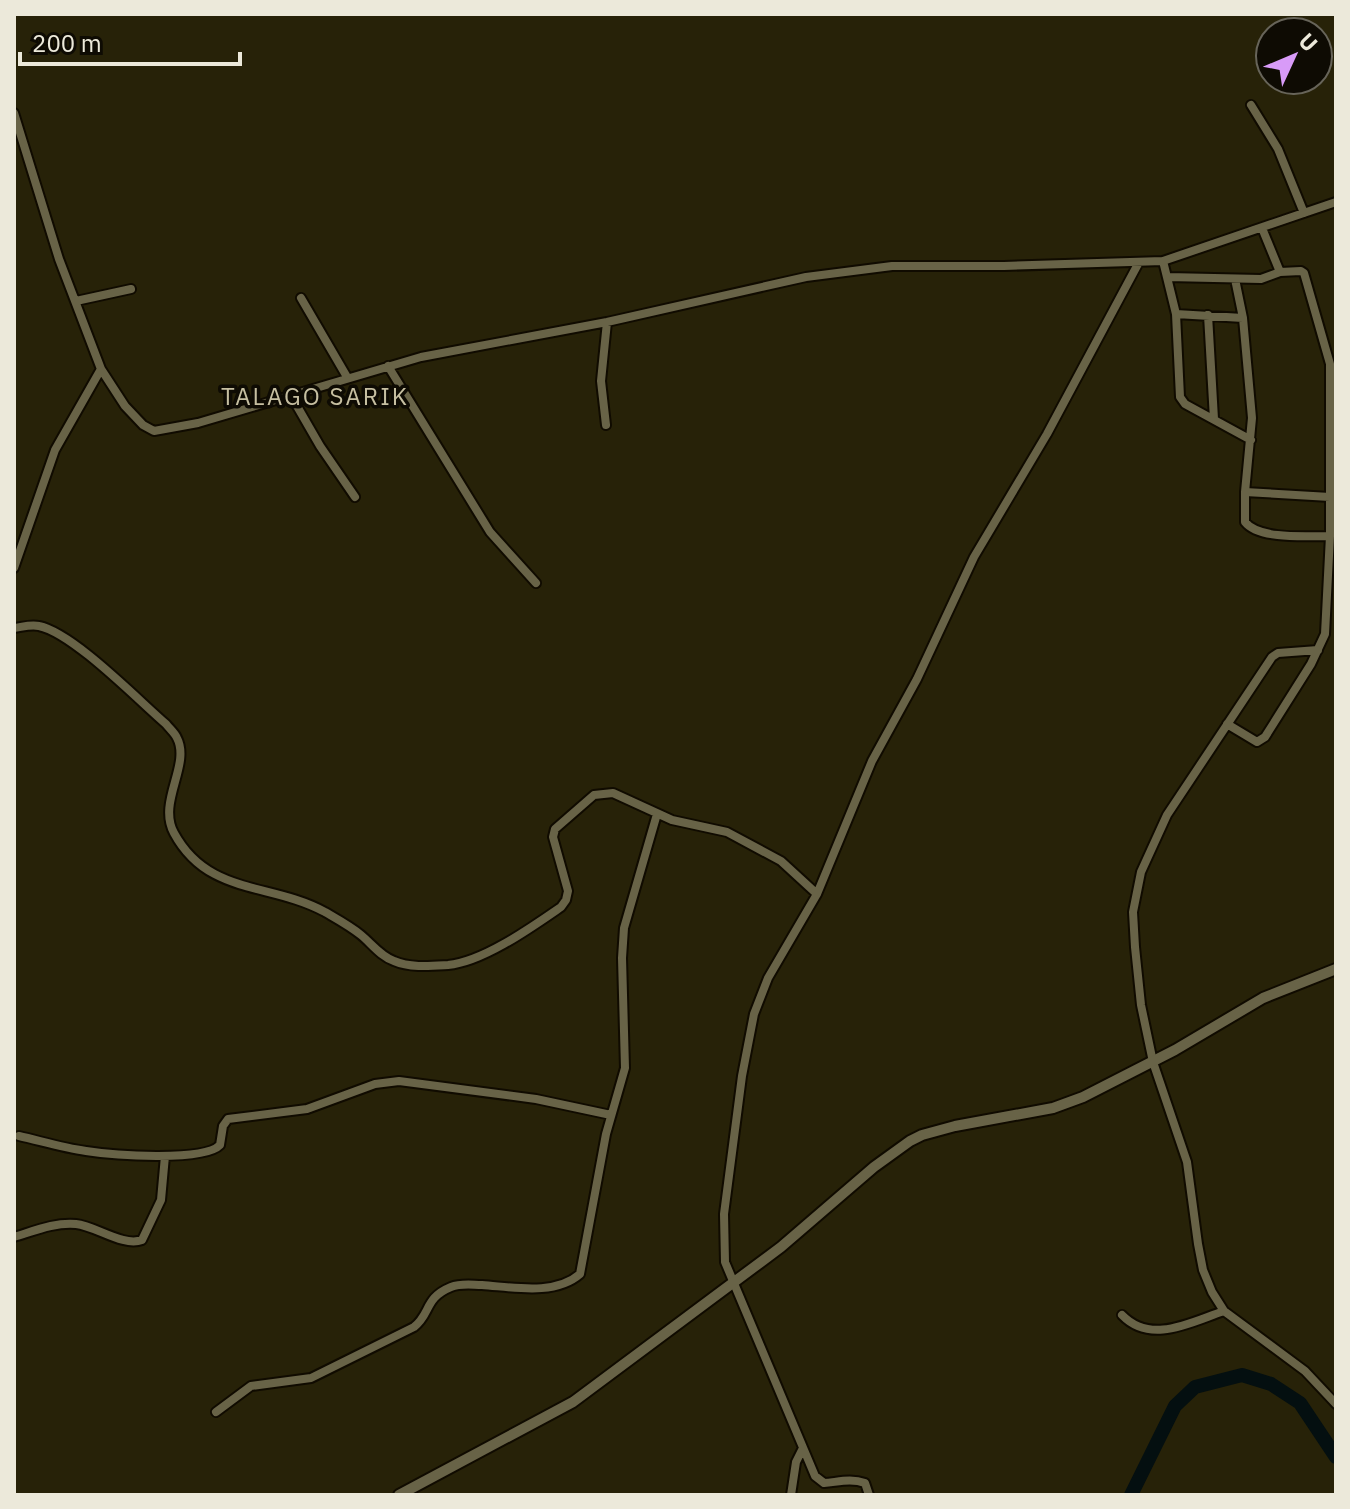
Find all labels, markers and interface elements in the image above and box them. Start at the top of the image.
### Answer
scale bar [20,16,240,66]
north arrow [1254,16,1334,96]
text: U [1293,26,1324,57]
text: 200 m [32,27,102,59]
district label: TALAGO SARIK [221,380,409,412]

